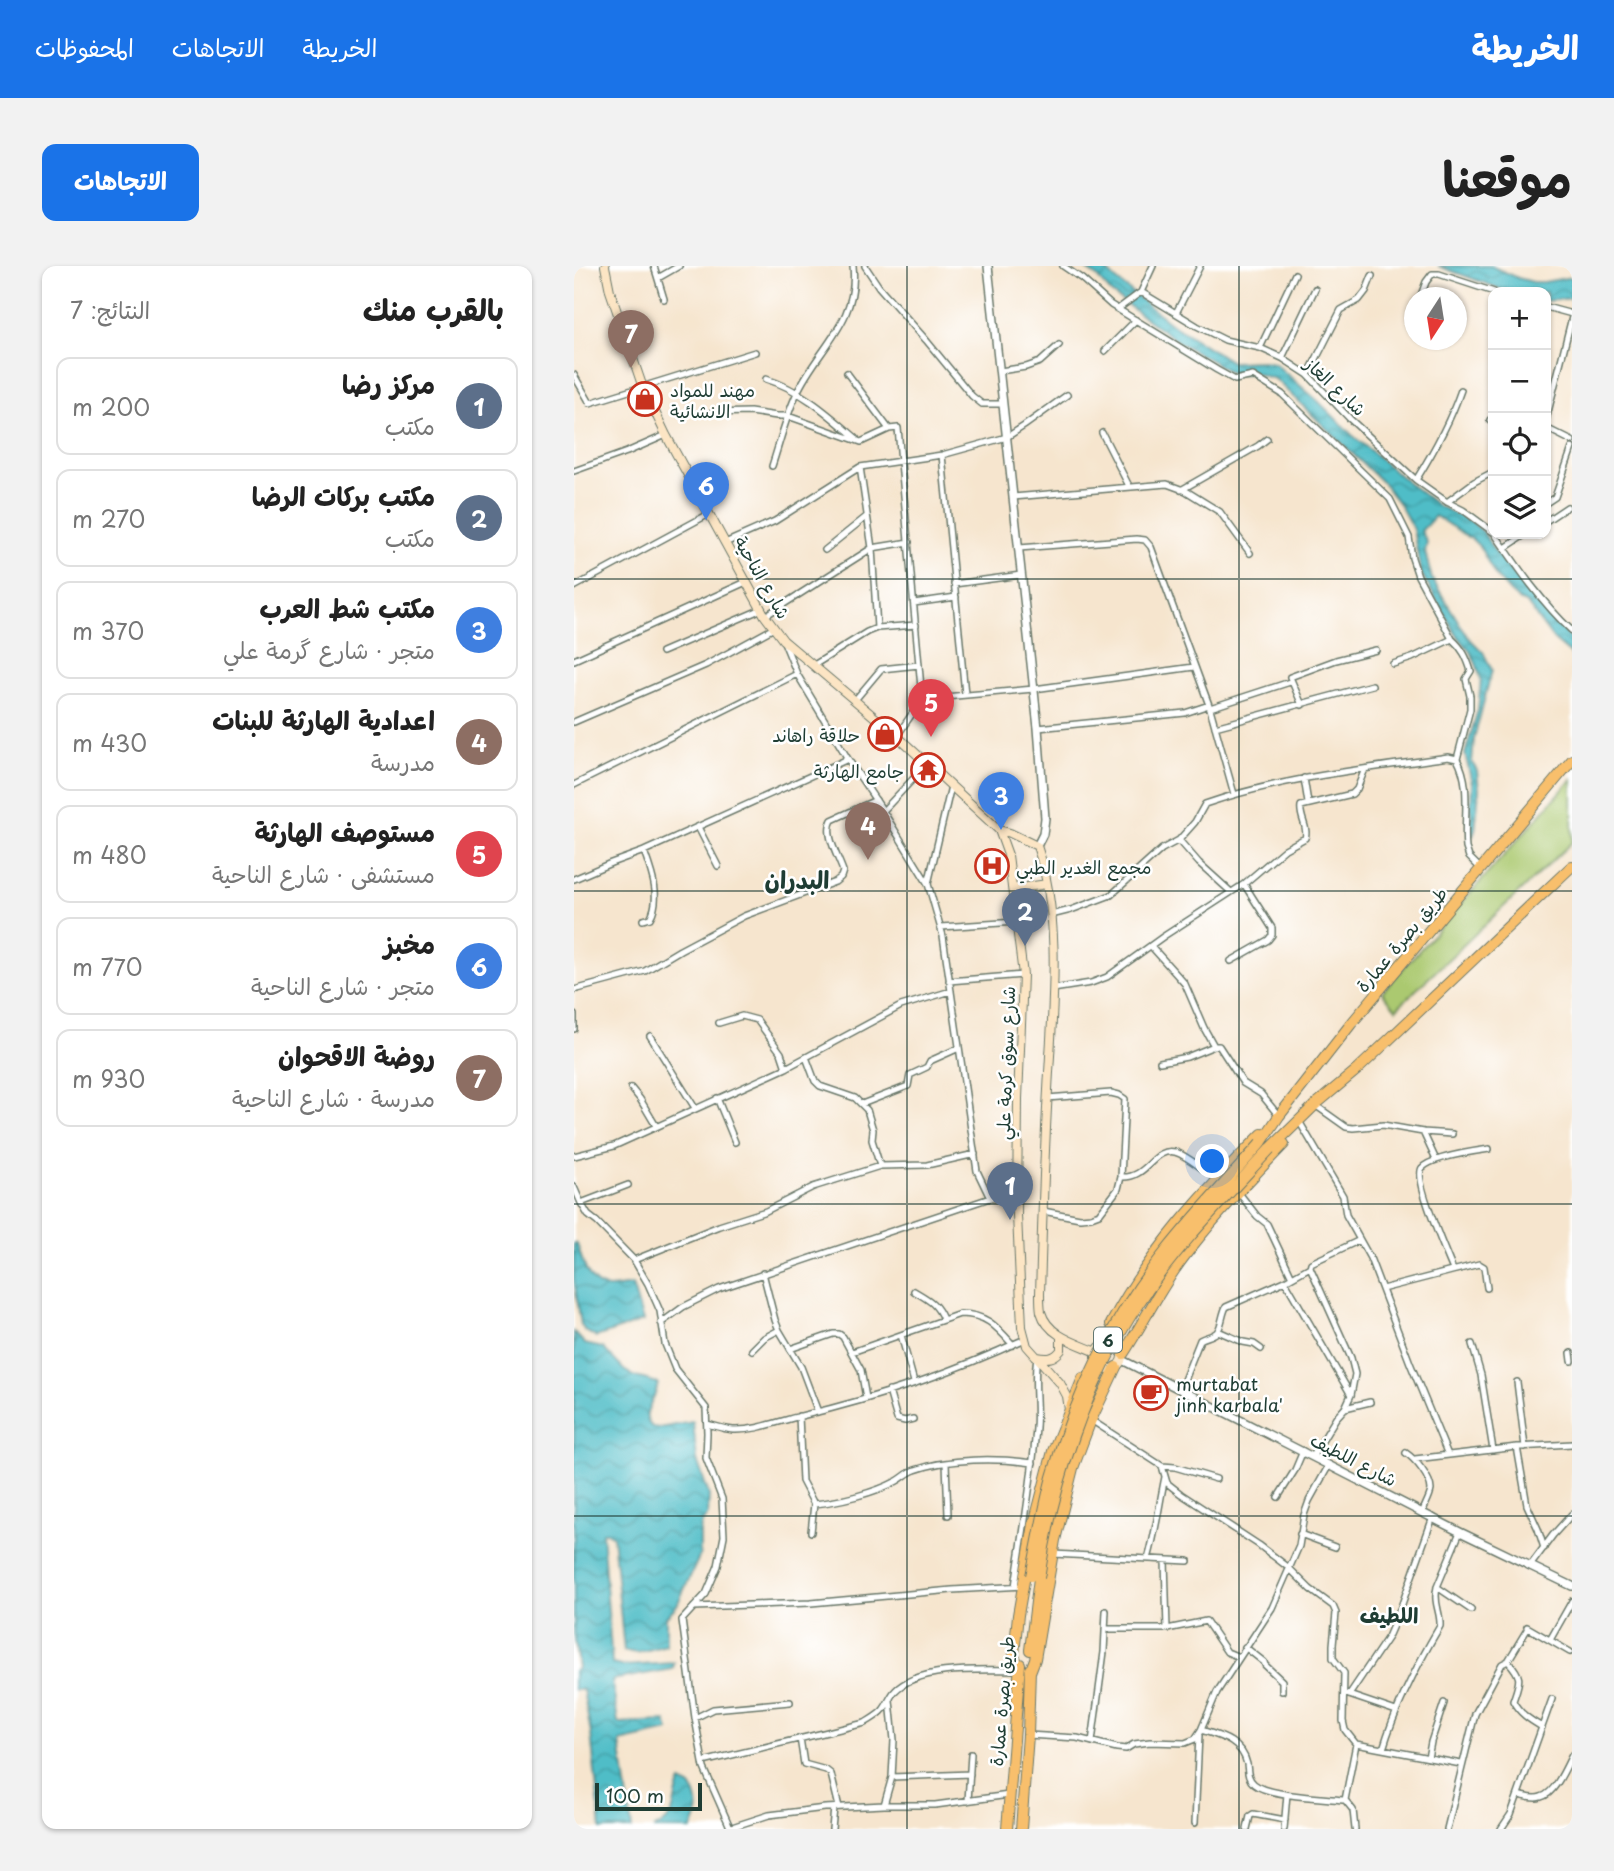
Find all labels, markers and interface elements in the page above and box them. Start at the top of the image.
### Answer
text: الخريطة [1472,21,1579,71]
text: المحفوظات [35,29,134,65]
text: الاتجاهات [172,29,265,65]
text: الخريطة [303,29,377,65]
text: موقعنا [1442,140,1572,214]
button: الاتجاهات [42,144,199,221]
text: بالقرب منك [363,286,504,331]
north arrow [1404,287,1467,350]
map controls [1488,287,1551,539]
button: + [1488,287,1551,350]
text: النتائج: 7 [70,292,150,327]
pin: 7 [608,310,654,368]
street label: شارع الغاز [1298,349,1373,422]
button: − [1488,350,1551,413]
text: مركز رضا [342,364,435,403]
place label: مهند للمواد الانشائية [670,376,755,424]
shop icon: مهند للمواد الانشائية [626,380,664,418]
text: 200 m [72,389,150,424]
text: 1 [474,389,485,424]
text: مكتب [385,408,435,443]
button: locate [1488,413,1551,476]
pin: 6 [683,462,729,520]
text: مكتب بركات الرضا [252,476,435,515]
button: layers [1488,476,1551,539]
text: 270 m [72,501,145,536]
text: 2 [471,501,487,536]
text: مكتب [385,520,435,555]
street label: شارع الناحية [728,530,798,624]
text: مكتب شط العرب [260,588,435,627]
text: 370 m [72,613,144,648]
text: 3 [471,613,487,648]
text: متجر · شارع گرمة علي [223,632,435,667]
pin: 5 [908,679,954,737]
text: اعدادية الهارثة للبنات [212,700,435,739]
shop icon: حلاقة راهاند [866,715,904,753]
place label: حلاقة راهاند [772,721,860,748]
text: 430 m [72,725,147,760]
text: 4 [471,725,487,760]
text: مدرسة [371,744,435,779]
temple icon: جامع الهارثة [909,751,947,789]
place label: جامع الهارثة [814,757,904,785]
pin: 3 [978,772,1024,830]
pin: 4 [845,802,891,860]
text: مستوصف الهارثة [254,812,435,851]
text: 480 m [72,837,147,872]
text: 5 [472,837,486,872]
hospital icon: مجمع الغدير الطبي [973,847,1011,885]
place label: مجمع الغدير الطبي [1016,853,1152,884]
text: مستشفى · شارع الناحية [212,856,435,891]
district label: البدران [765,861,829,897]
street label: طريق بصرة عمارة [1349,880,1453,998]
pin: 2 [1002,888,1048,946]
text: مخبز [384,924,435,963]
text: 770 m [72,949,143,984]
text: 6 [471,949,487,984]
text: متجر · شارع الناحية [251,968,435,1003]
street label: شارع سوق كرمة علي [989,986,1025,1141]
text: روضة الاقحوان [278,1036,435,1075]
text: 930 m [72,1061,145,1096]
text: 7 [472,1061,486,1096]
text: مدرسة · شارع الناحية [232,1080,435,1115]
your location [1195,1144,1229,1178]
pin: 1 [987,1162,1033,1220]
road number: 6 [1094,1328,1122,1352]
place label: murtabat jinh karbala' [1174,1370,1283,1418]
cafe icon: murtabat jinh karbala' [1132,1374,1170,1412]
street label: شارع اللطيف [1306,1426,1402,1492]
district label: اللطيف [1360,1598,1418,1630]
street label: طريق بصرة عمارة [982,1635,1020,1767]
scale bar [595,1780,702,1812]
text: 100 m [606,1781,664,1809]

